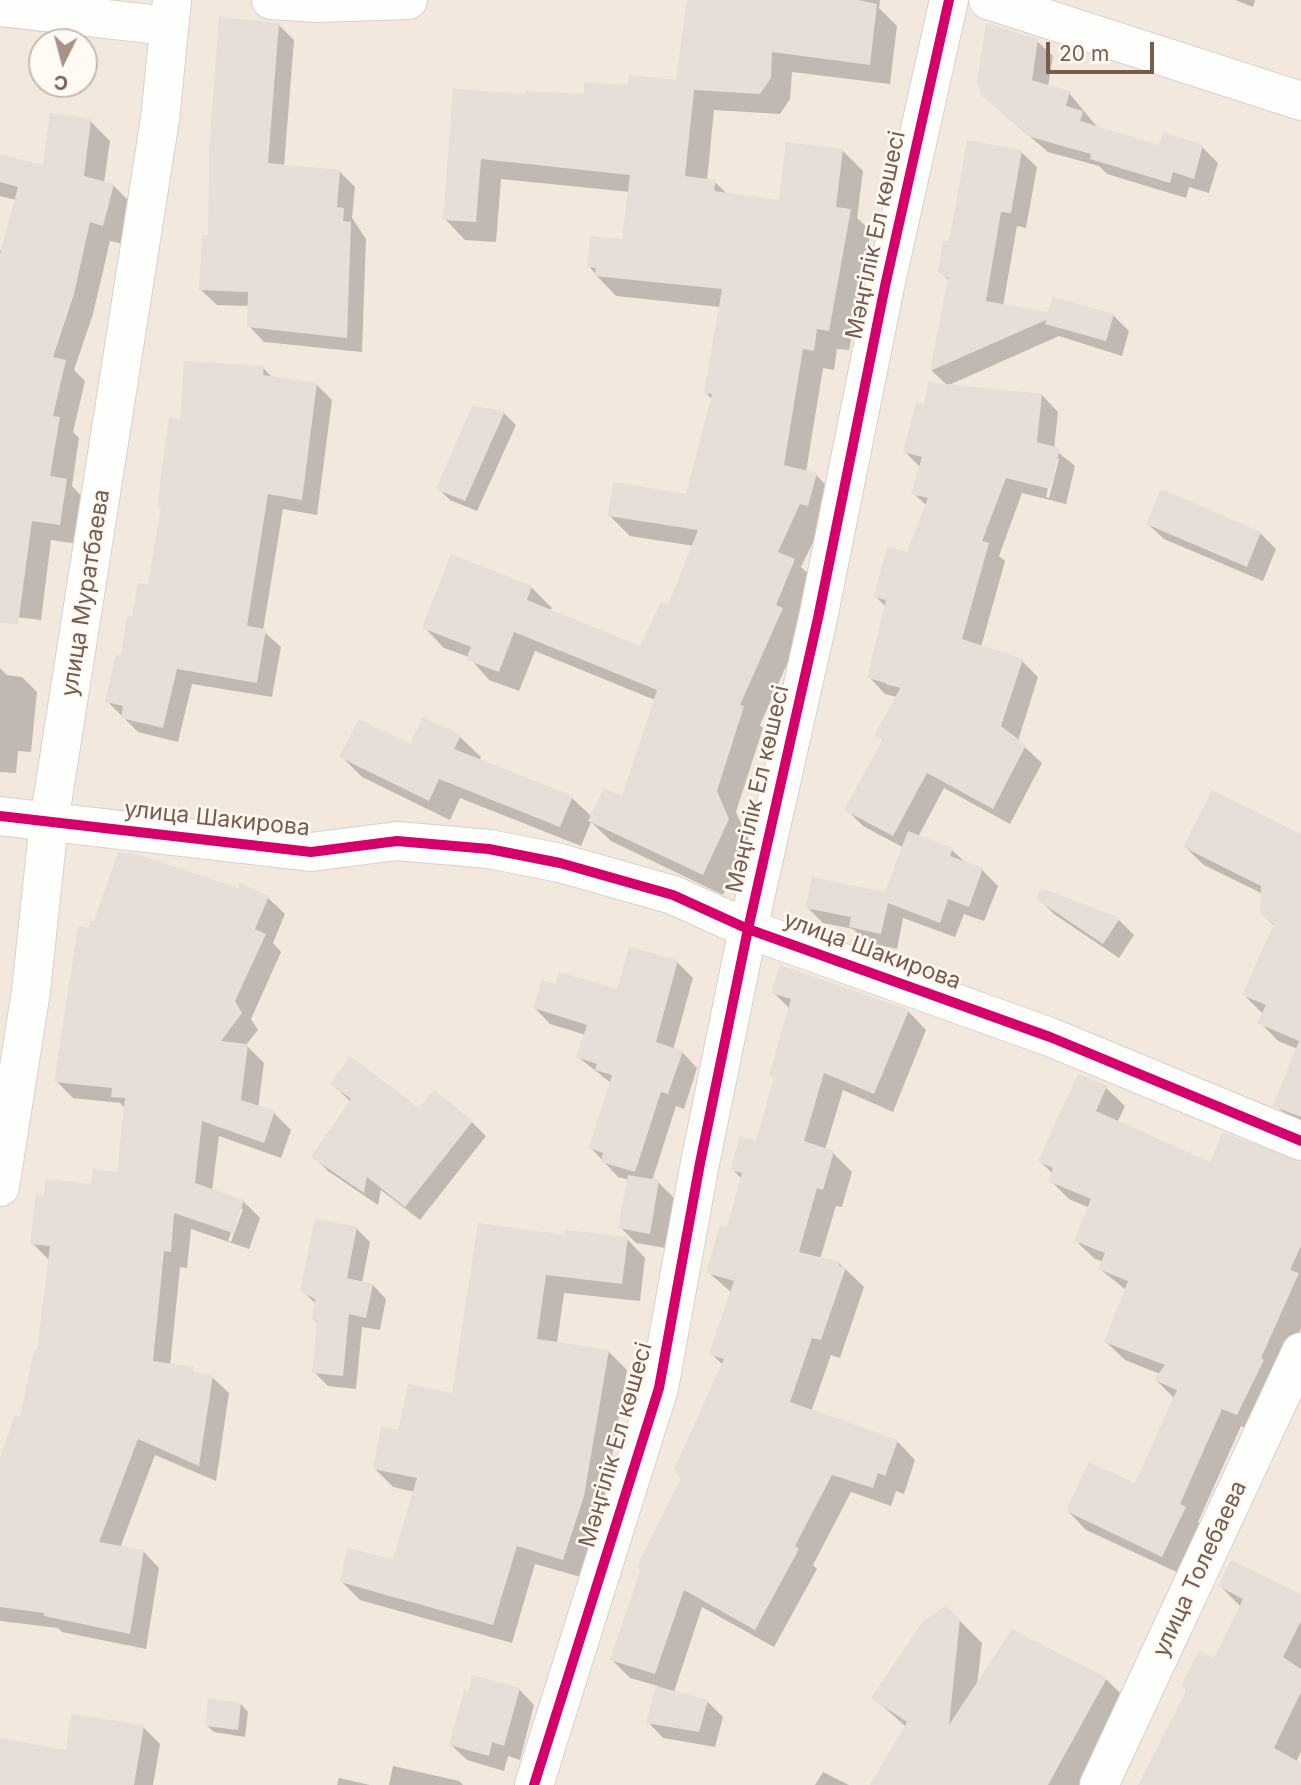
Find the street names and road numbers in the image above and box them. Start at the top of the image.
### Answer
street label: Мәңгілік Ел көшесі [840,128,912,342]
street label: улица Муратбаева [56,487,116,699]
street label: Мәңгілік Ел көшесі [721,683,795,895]
street label: улица Шакирова [123,796,311,842]
street label: улица Шакирова [780,906,964,996]
street label: Мәңгілік Ел көшесі [574,1339,658,1551]
street label: улица Толебаева [1147,1477,1253,1661]

